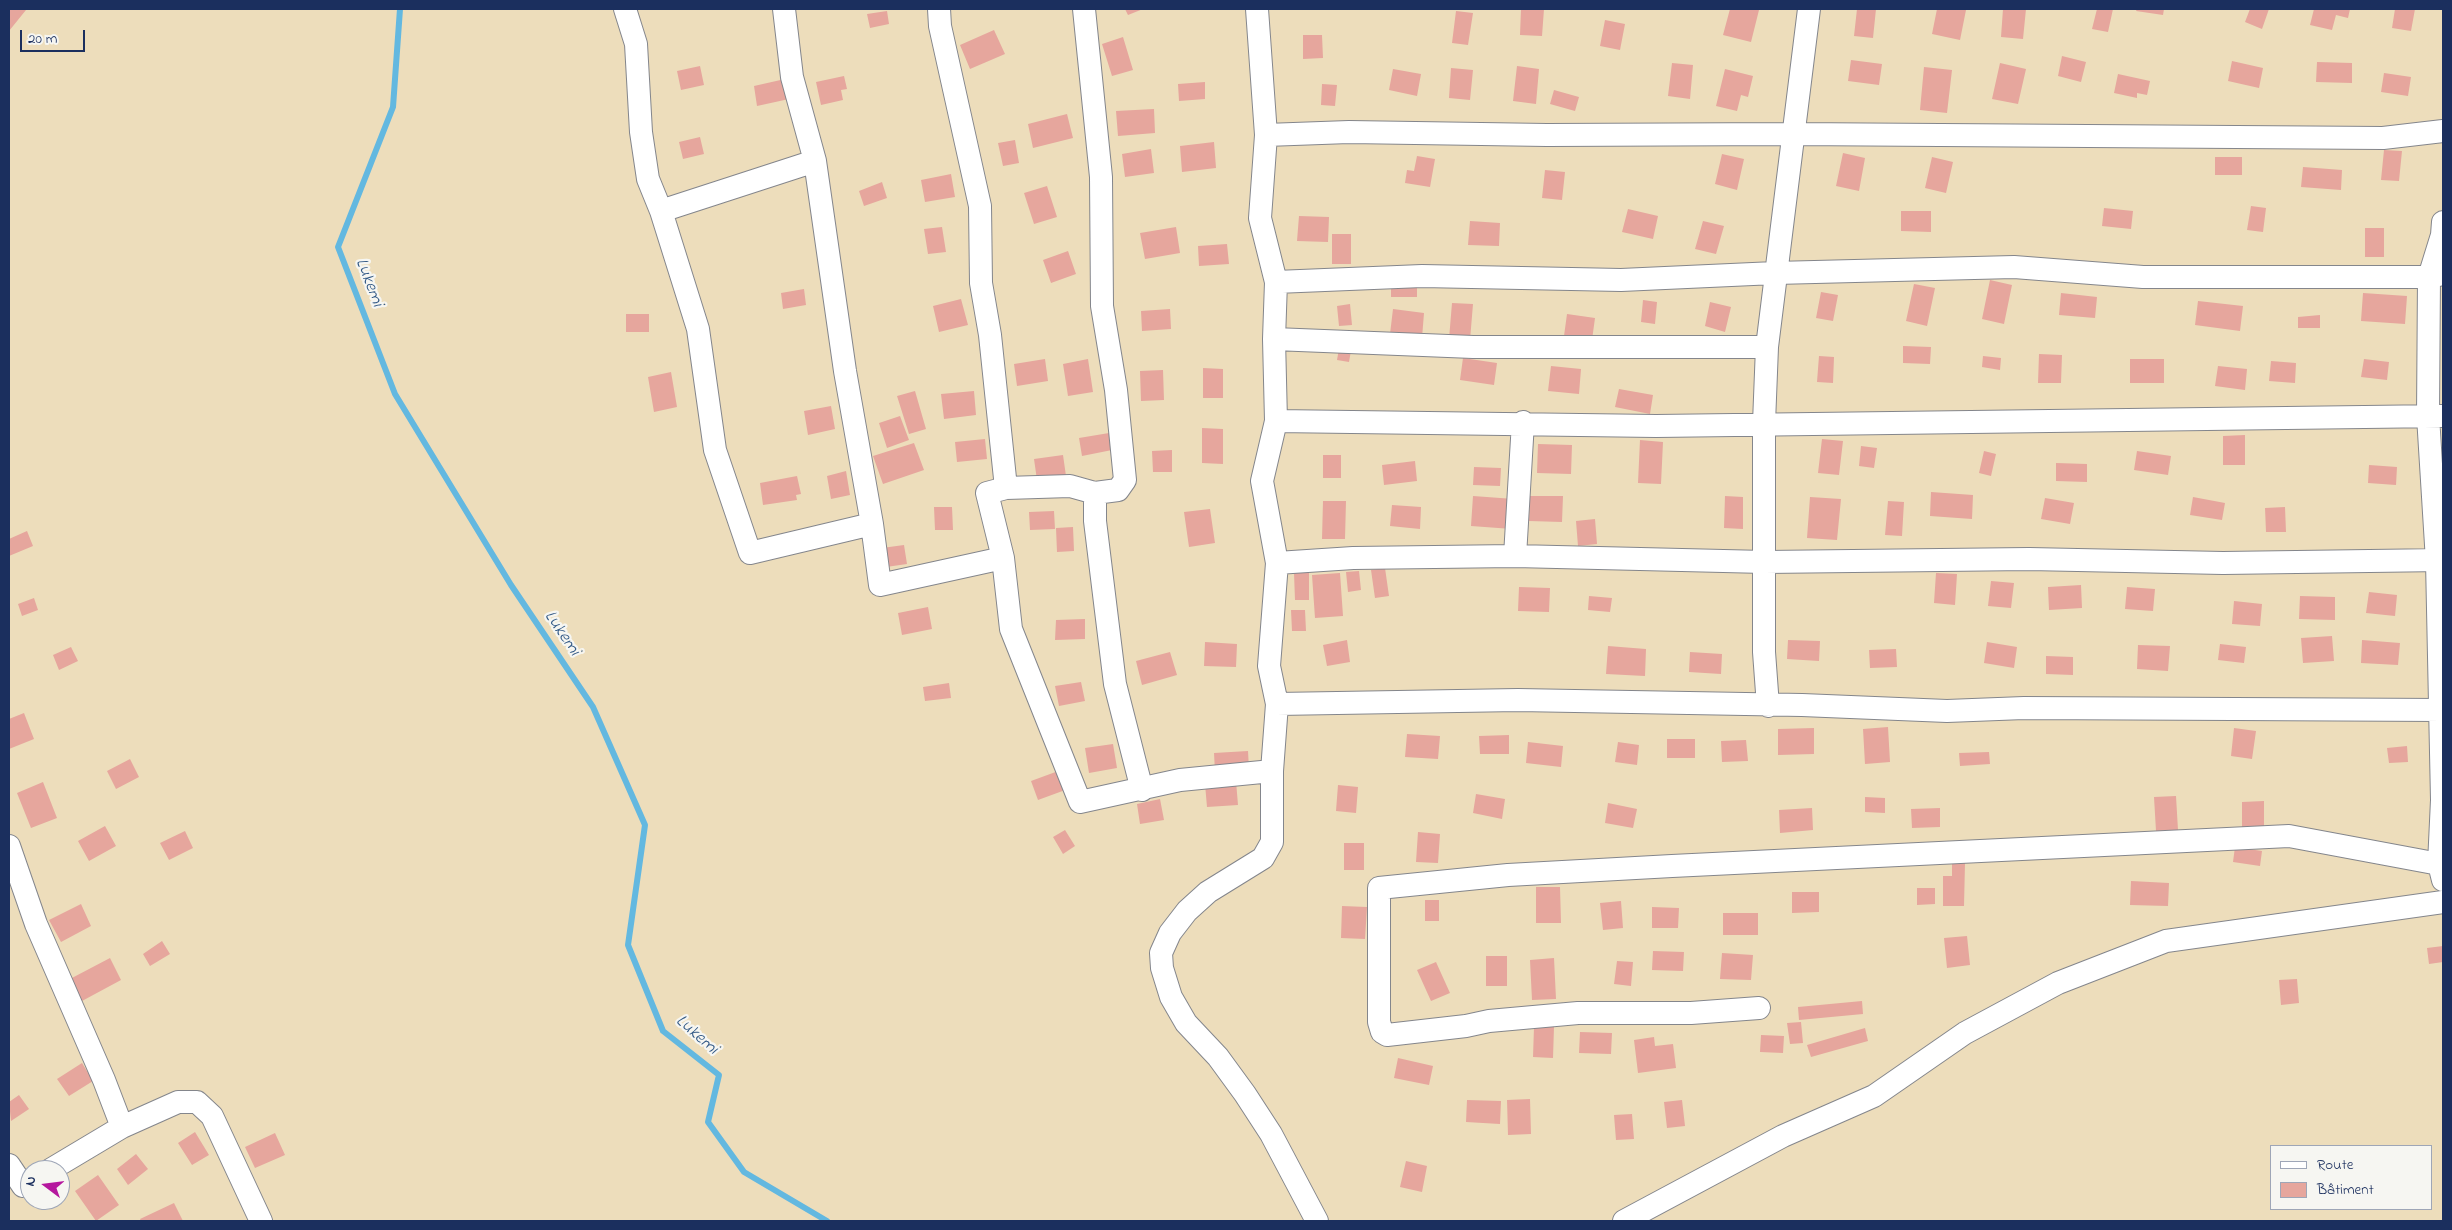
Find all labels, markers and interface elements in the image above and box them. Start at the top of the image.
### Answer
scale bar [22,20,88,52]
text: 20 m [28,28,57,50]
water label: Lukemi [349,256,387,310]
water label: Lukemi [538,607,584,661]
water label: Lukemi [670,1011,722,1061]
legend [2270,1145,2432,1210]
text: Route [2317,1154,2353,1176]
north arrow [20,1160,70,1210]
text: N [20,1174,42,1189]
text: Bâtiment [2317,1179,2374,1201]

